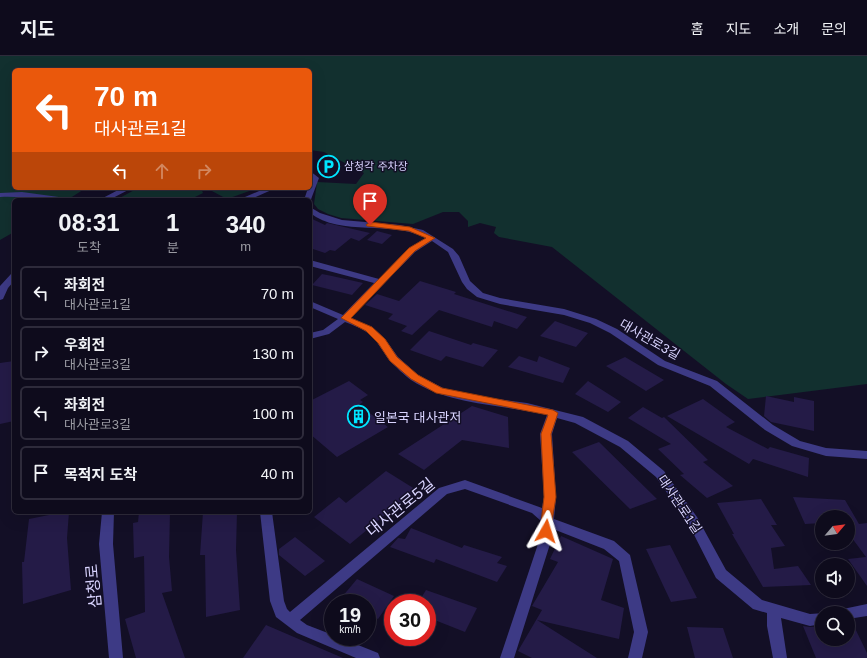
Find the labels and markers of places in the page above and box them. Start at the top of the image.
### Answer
parking icon: 삼청각 주차장 [315,153,341,179]
place label: 삼청각 주차장 [344,160,408,172]
pin [353,184,387,225]
building icon: 일본국 대사관저 [345,404,371,430]
place label: 일본국 대사관저 [374,410,461,425]

